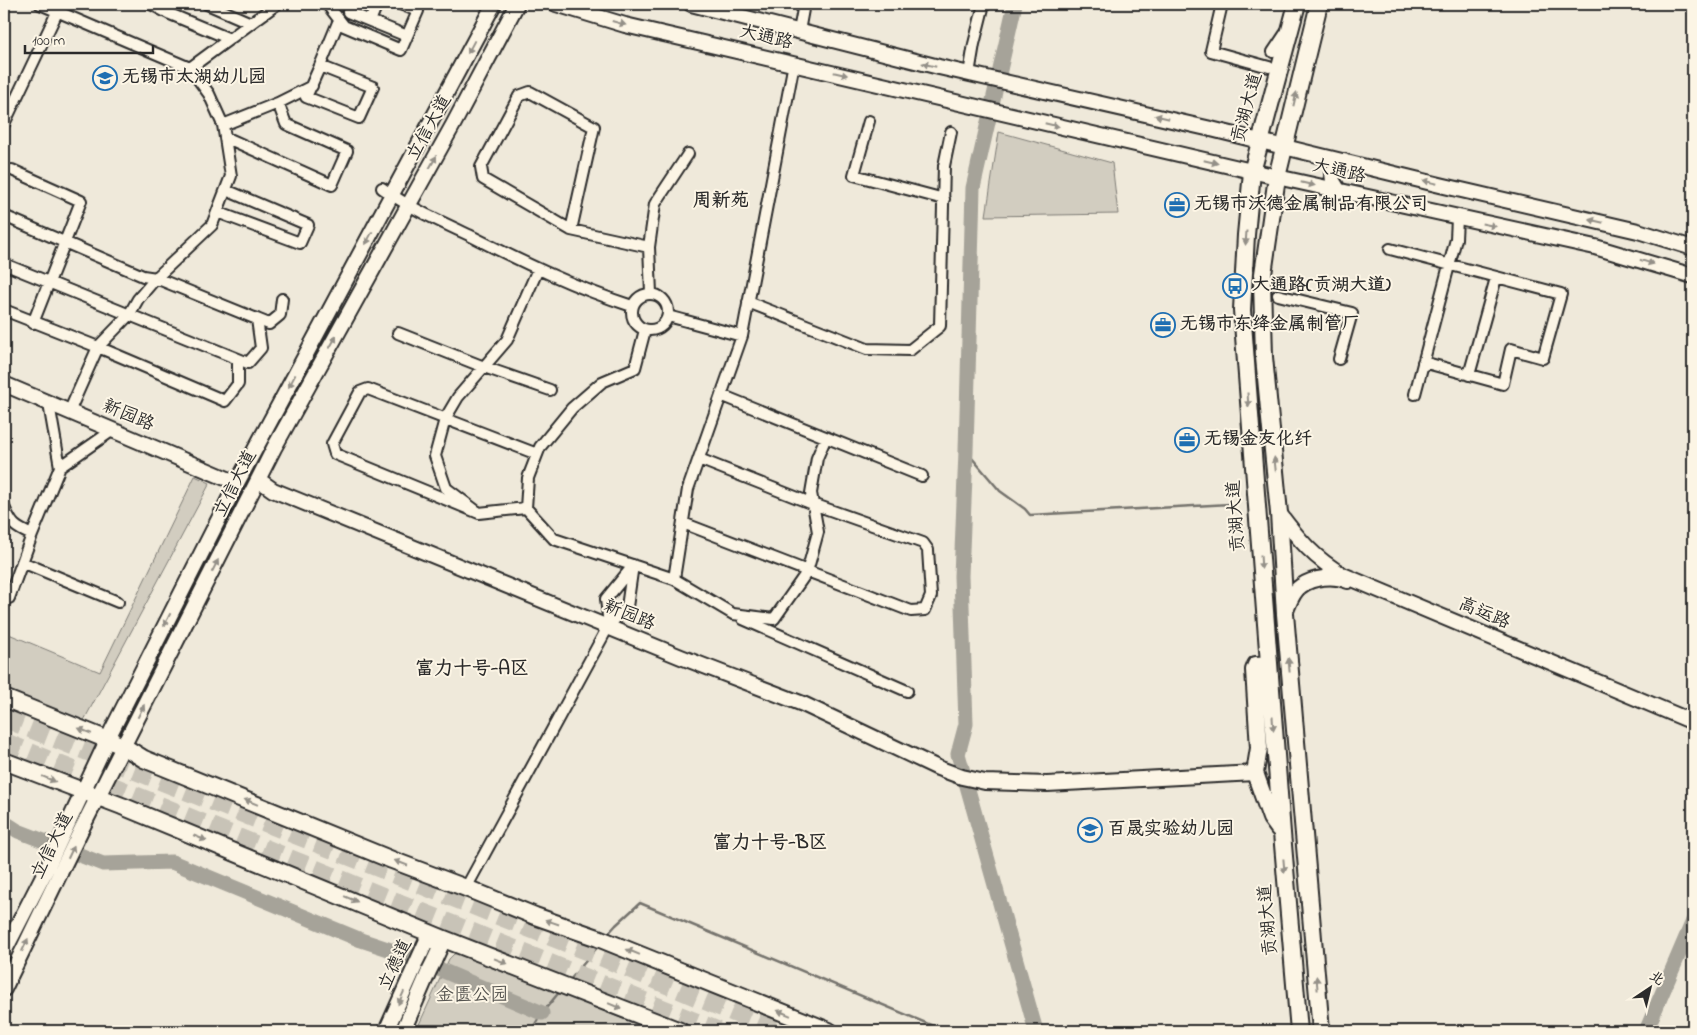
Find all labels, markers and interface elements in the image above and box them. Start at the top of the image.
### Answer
one-way arrow [612,19,627,27]
street label: 大通路 [737,19,795,57]
scale bar [25,22,152,54]
text: 100 m [32,30,65,52]
one-way arrow [467,39,475,54]
one-way arrow [922,60,937,68]
school or university icon: 无锡市太湖幼儿园 [92,65,118,91]
place label: 无锡市太湖幼儿园 [122,65,266,91]
one-way arrow [834,70,849,78]
street label: 贡湖大道 [1226,70,1270,146]
street label: 立信大道 [401,90,459,166]
one-way arrow [1291,91,1299,106]
one-way arrow [1153,113,1169,121]
one-way arrow [1045,121,1060,129]
street label: 大通路 [1310,153,1368,191]
one-way arrow [428,155,437,168]
one-way arrow [1203,158,1218,166]
one-way arrow [1422,178,1437,186]
one-way arrow [1300,181,1316,189]
district label: 周新苑 [692,188,750,215]
office icon: 无锡市沃德金属制品有限公司 [1164,192,1190,218]
place label: 无锡市沃德金属制品有限公司 [1194,192,1428,218]
one-way arrow [1588,217,1603,225]
one-way arrow [1482,221,1498,229]
one-way arrow [1241,230,1249,246]
one-way arrow [365,231,373,246]
one-way arrow [1640,259,1655,267]
bus stop icon: 大通路(贡湖大道) [1222,273,1248,299]
place label: 大通路(贡湖大道) [1252,273,1392,299]
office icon: 无锡市东绛金属制管厂 [1150,312,1176,338]
place label: 无锡市东绛金属制管厂 [1180,312,1360,338]
one-way arrow [329,335,338,348]
one-way arrow [287,375,296,388]
one-way arrow [1245,392,1253,408]
street label: 新园路 [98,393,158,439]
office icon: 无锡金友化纤 [1174,427,1200,453]
place label: 无锡金友化纤 [1204,427,1312,453]
street label: 立信大道 [208,446,264,522]
one-way arrow [1271,456,1279,472]
street label: 贡湖大道 [1222,479,1252,553]
one-way arrow [1257,554,1265,570]
one-way arrow [211,559,219,573]
street label: 高运路 [1454,591,1514,637]
street label: 新园路 [599,594,659,638]
one-way arrow [163,613,171,628]
district label: 富力十号-A区 [415,656,529,683]
one-way arrow [1285,656,1293,672]
one-way arrow [137,703,146,718]
one-way arrow [1270,716,1278,732]
one-way arrow [78,727,92,735]
one-way arrow [42,775,56,783]
one-way arrow [243,798,258,806]
street label: 立信大道 [26,808,80,884]
school or university icon: 百晟实验幼儿园 [1077,817,1103,843]
place label: 百晟实验幼儿园 [1108,817,1234,843]
district label: 富力十号-B区 [713,830,827,857]
one-way arrow [193,834,208,842]
one-way arrow [67,845,75,859]
one-way arrow [1281,858,1289,874]
one-way arrow [393,859,408,867]
street label: 贡湖大道 [1253,883,1285,957]
one-way arrow [344,896,358,904]
one-way arrow [545,918,560,925]
street label: 立德道 [373,935,419,995]
one-way arrow [21,938,29,952]
one-way arrow [626,948,640,956]
one-way arrow [494,957,509,965]
north arrow [1624,962,1674,1012]
text: 北 [1645,966,1668,991]
one-way arrow [1313,974,1321,990]
park label: 金匮公园 [436,983,508,1009]
one-way arrow [396,991,404,1005]
one-way arrow [608,1002,622,1010]
one-way arrow [776,1009,791,1017]

